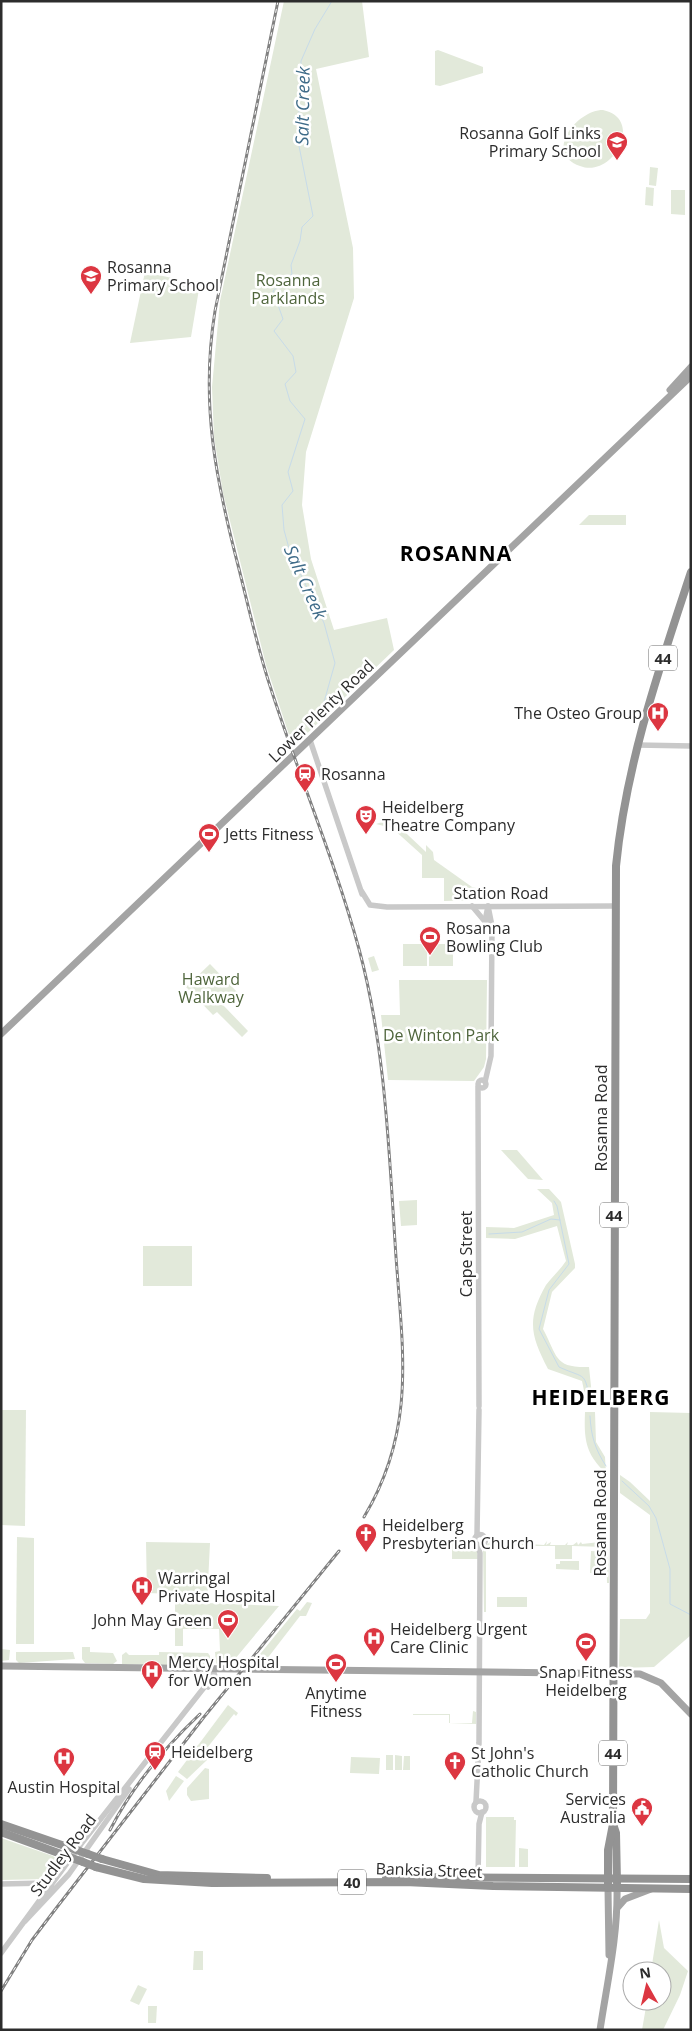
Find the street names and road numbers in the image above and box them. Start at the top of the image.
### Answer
road number: 44 [649,646,677,670]
street label: Lower Plenty Road [264,655,378,767]
street label: Station Road [454,882,548,904]
street label: Rosanna Road [590,1065,612,1171]
road number: 44 [600,1202,628,1228]
street label: Cape Street [455,1210,477,1297]
street label: Rosanna Road [589,1470,611,1576]
road number: 44 [599,1740,627,1766]
street label: Studley Road [25,1809,101,1901]
street label: Banksia Street [375,1857,483,1883]
road number: 40 [338,1870,366,1894]

